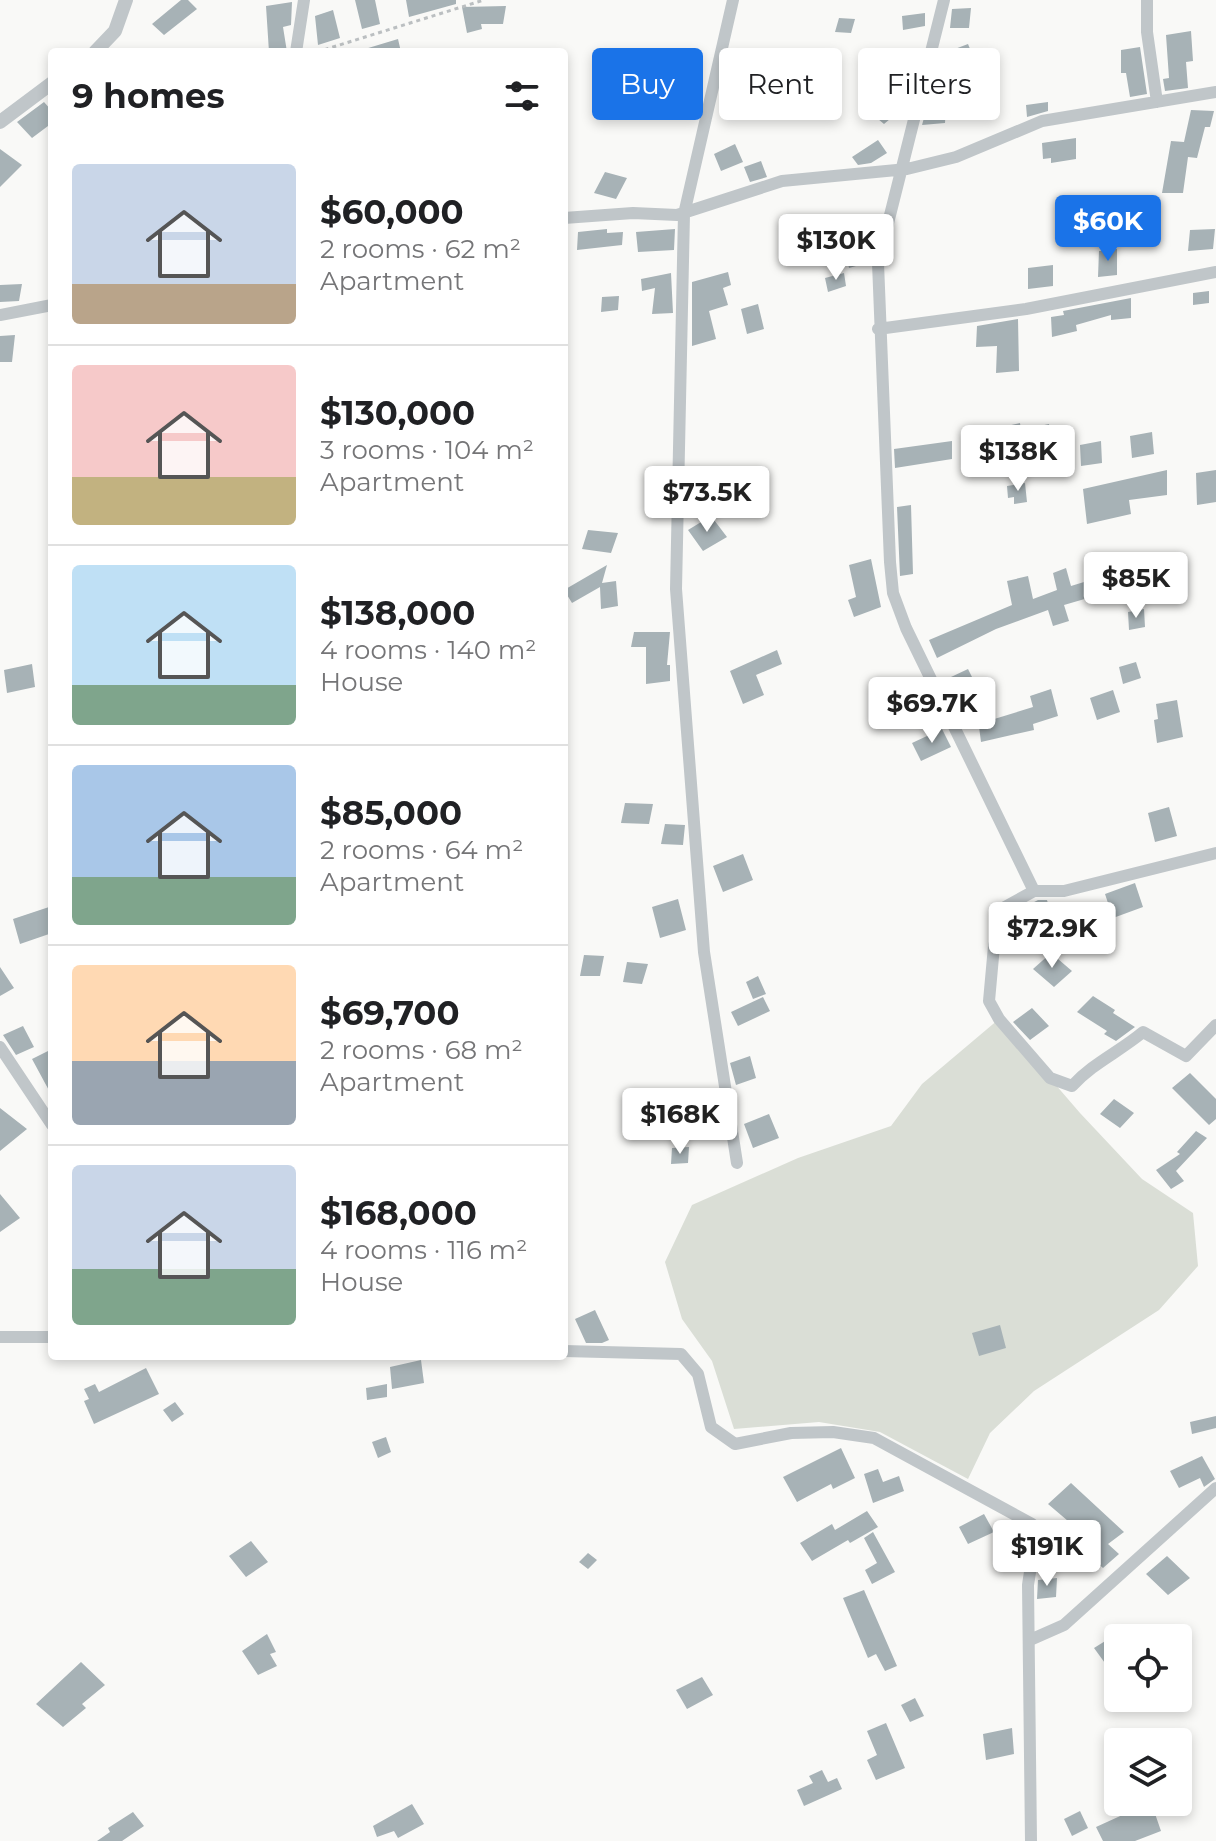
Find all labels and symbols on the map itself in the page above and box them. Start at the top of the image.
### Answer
pin: $60K [1061,195,1155,263]
pin: $130K [780,214,892,282]
pin: $138K [962,425,1074,493]
pin: $73.5K [642,466,772,534]
pin: $85K [1089,552,1183,620]
pin: $69.7K [867,677,997,745]
pin: $72.9K [987,902,1117,970]
pin: $168K [624,1088,736,1156]
pin: $191K [991,1520,1103,1588]

